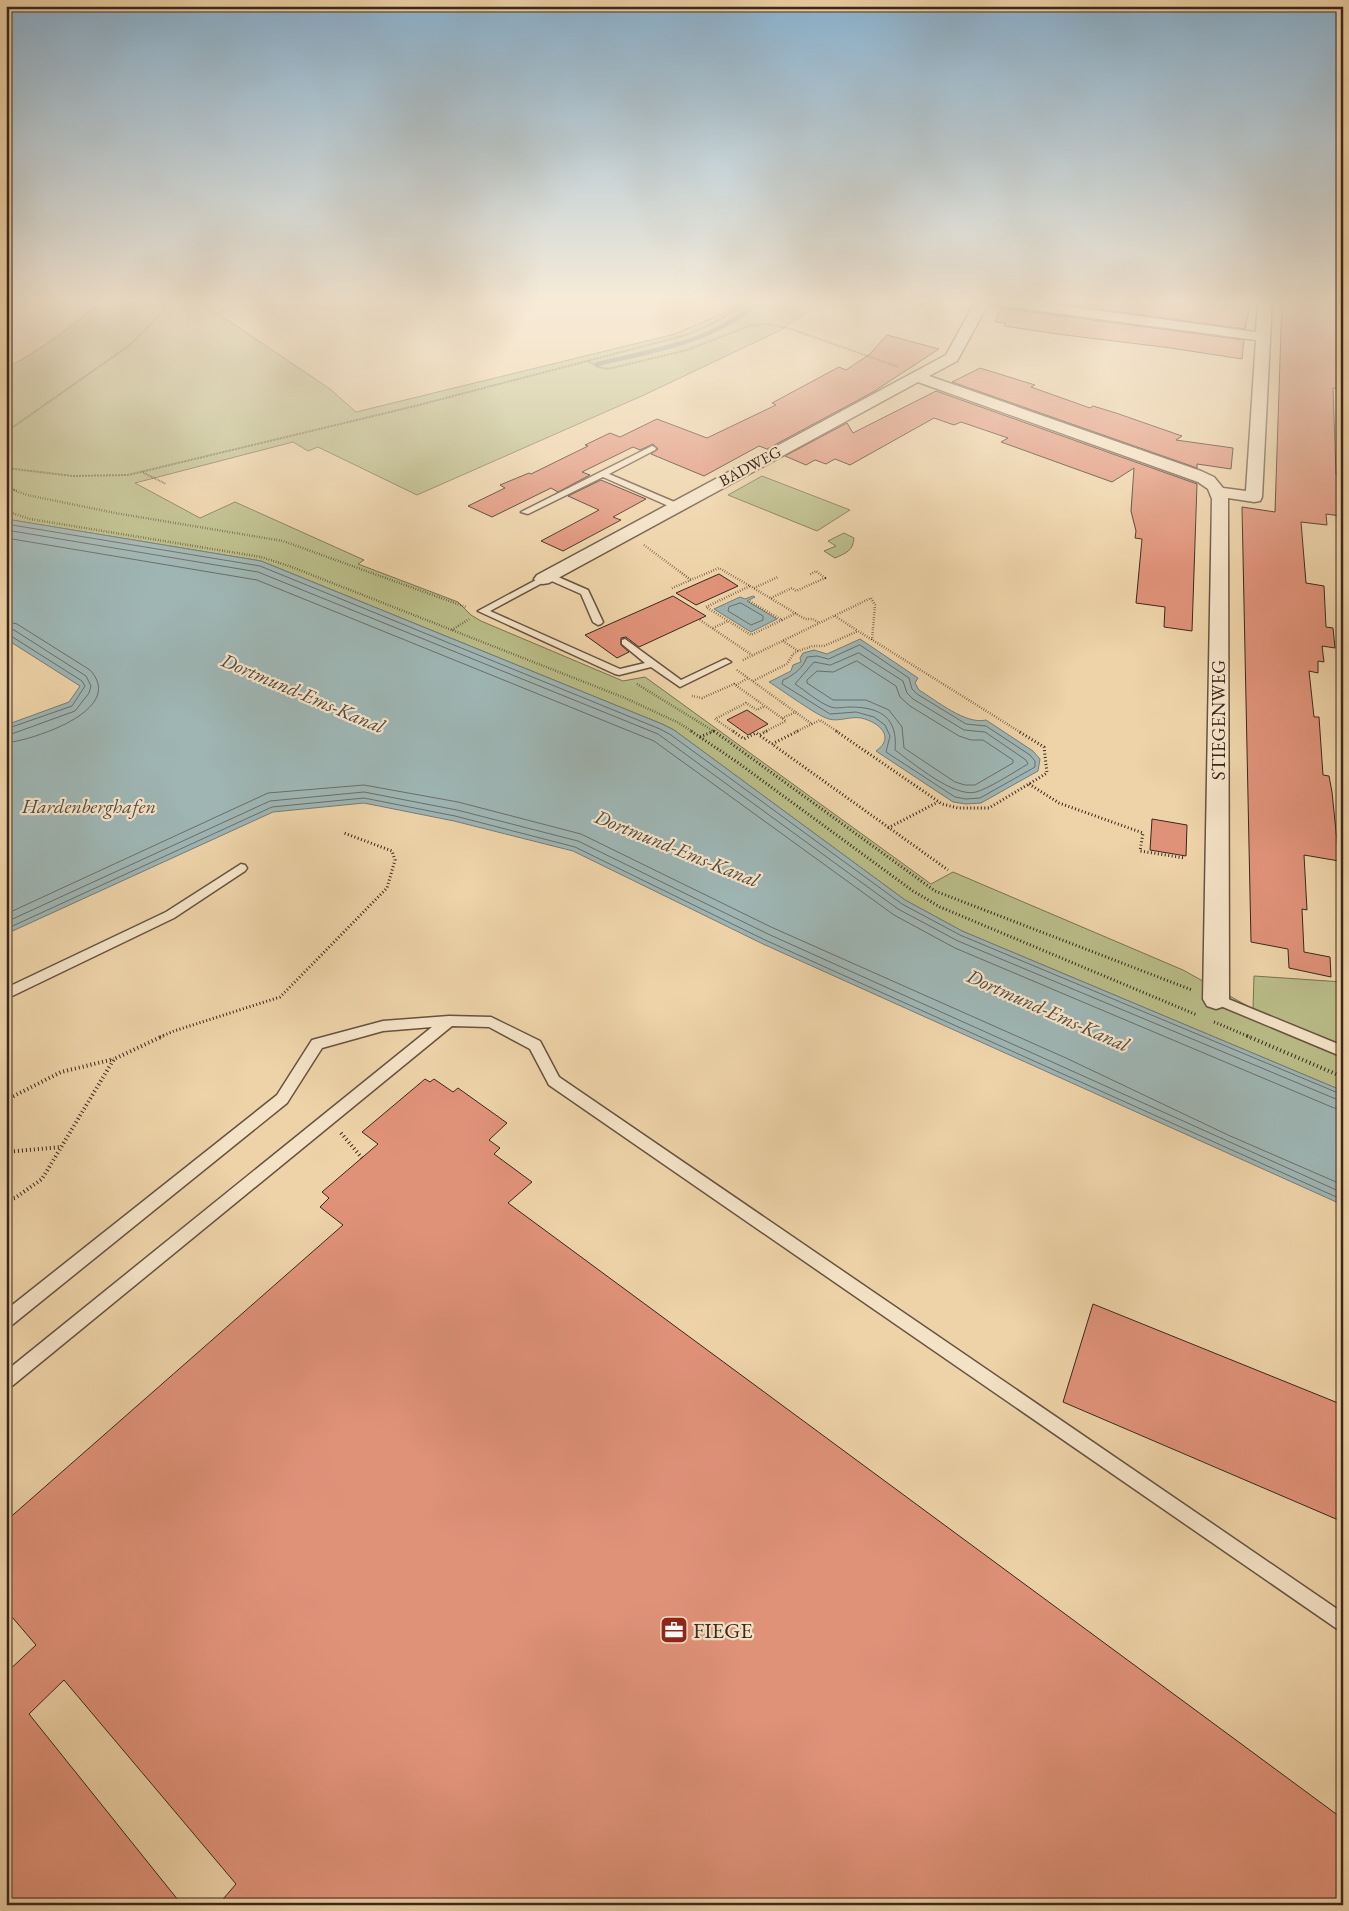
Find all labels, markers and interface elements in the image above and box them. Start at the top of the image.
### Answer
street label: BADWEG [715,441,785,491]
water label: Dortmund-Ems-Kanal [216,646,390,740]
street label: STIEGENWEG [1206,660,1231,780]
water label: Hardenberghafen [21,793,156,819]
water label: Dortmund-Ems-Kanal [590,803,764,893]
water label: Dortmund-Ems-Kanal [962,962,1134,1058]
office icon: FIEGE [659,1615,689,1645]
place label: FIEGE [693,1616,753,1645]

